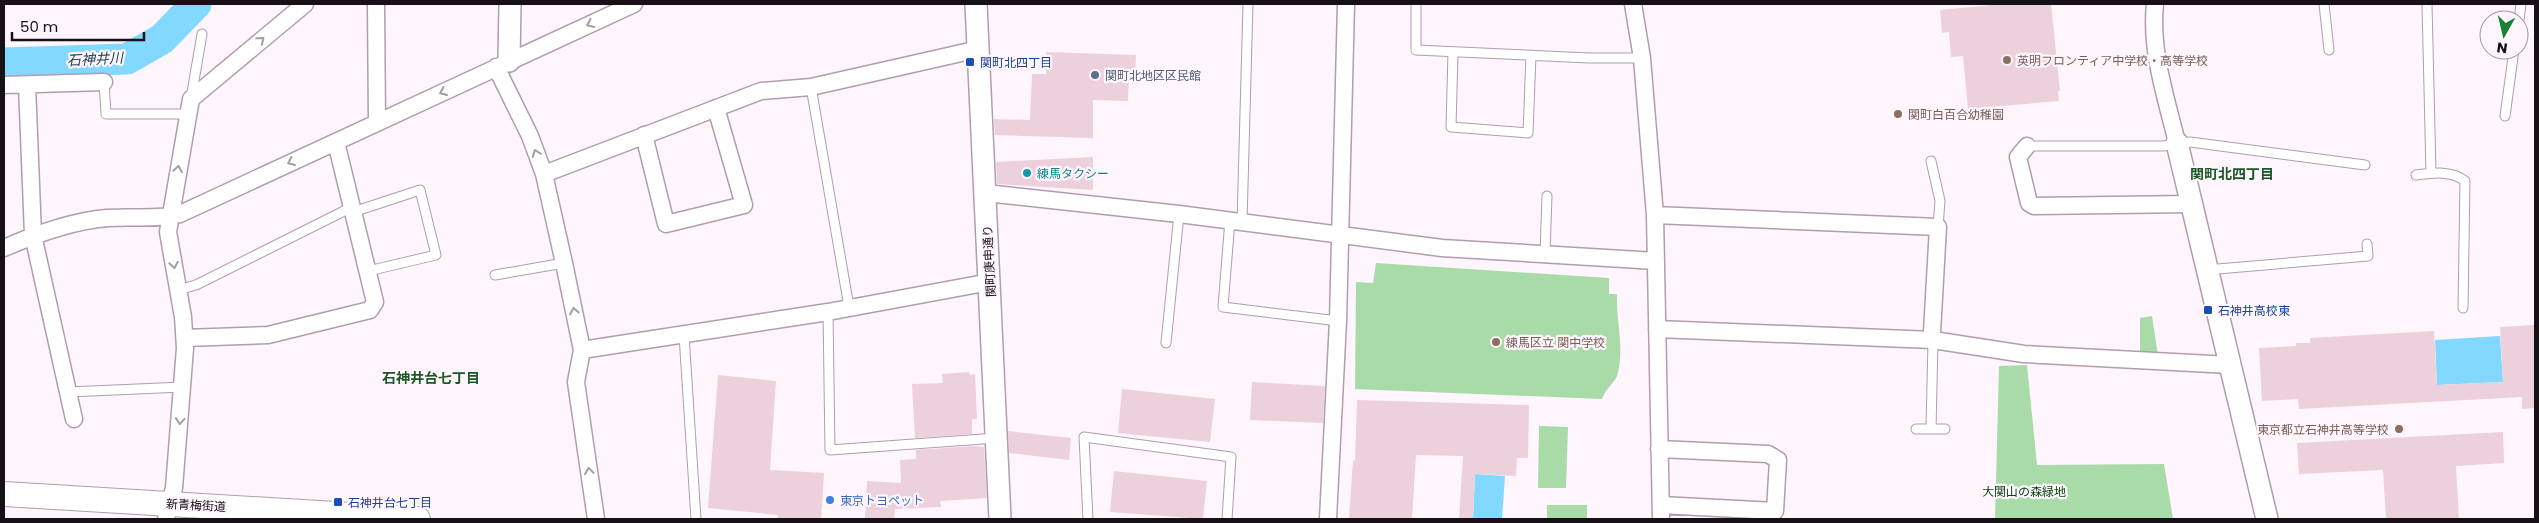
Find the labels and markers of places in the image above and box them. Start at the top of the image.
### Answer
place label: 英明フロンティア中学校・高等学校 [2017,52,2208,69]
place label: 関町北四丁目 [980,54,1052,71]
marker: 英明フロンティア中学校・高等学校 [2001,54,2013,66]
marker: 関町北四丁目 [964,56,976,68]
place label: 関町北地区区民館 [1105,67,1201,84]
marker: 関町北地区区民館 [1089,69,1101,81]
place label: 関町白百合幼稚園 [1908,106,2004,123]
marker: 関町白百合幼稚園 [1892,108,1904,120]
place label: 練馬タクシー [1037,165,1109,182]
marker: 練馬タクシー [1021,167,1033,179]
place label: 石神井高校東 [2218,302,2290,319]
marker: 石神井高校東 [2202,304,2214,316]
place label: 練馬区立 関中学校 [1506,334,1605,351]
marker: 練馬区立 関中学校 [1490,336,1502,348]
place label: 東京都立石神井高等学校 [2257,421,2389,438]
marker: 東京都立石神井高等学校 [2393,423,2405,435]
place label: 東京トヨペット [840,492,924,509]
place label: 石神井台七丁目 [348,494,432,511]
marker: 東京トヨペット [824,494,836,506]
marker: 石神井台七丁目 [332,496,344,508]

